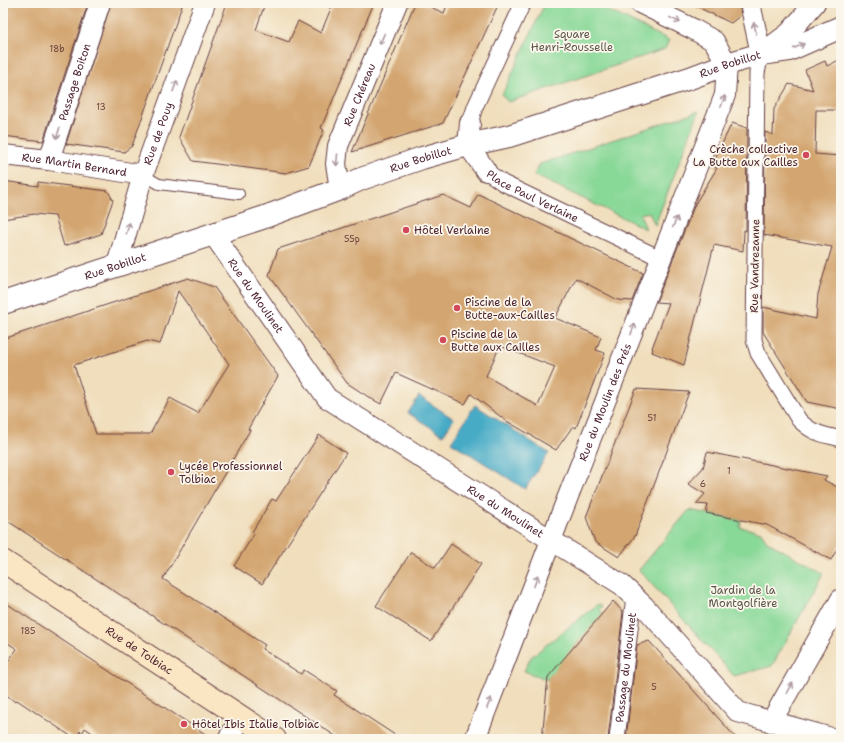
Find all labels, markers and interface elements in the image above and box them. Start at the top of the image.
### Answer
one-way arrow [668,17,680,24]
one-way arrow [751,22,759,35]
park label: Square Henri-Rousselle [531,27,613,55]
one-way arrow [378,33,386,45]
street label: Passage Boiton [55,41,94,123]
one-way arrow [792,42,804,49]
house number: 18b [49,43,65,55]
street label: Rue Bobillot [697,47,763,81]
street label: Rue Chéreau [340,61,379,128]
one-way arrow [172,79,179,92]
one-way arrow [719,95,727,107]
street label: Rue de Pouy [140,100,176,167]
house number: 13 [96,101,106,113]
one-way arrow [54,127,61,140]
street label: Rue Bobillot [388,142,453,176]
place label: Crèche collective La Butte aux Cailles [693,142,798,170]
street label: Rue Martin Bernard [21,150,128,180]
marker: Crèche collective La Butte aux Cailles [801,150,811,160]
one-way arrow [333,153,340,166]
street label: Place Paul Verlaine [484,166,581,226]
one-way arrow [671,216,679,228]
street label: Rue Vandrezanne [747,219,763,313]
one-way arrow [124,221,132,234]
place label: Hôtel Verlaine [414,223,490,238]
marker: Hôtel Verlaine [401,225,411,235]
house number: 55p [344,233,360,245]
street label: Rue Bobillot [82,249,148,283]
street label: Rue du Moulinet [225,255,287,336]
place label: Piscine de la Butte-aux-Cailles [465,295,555,323]
marker: Piscine de la Butte-aux-Cailles [452,303,462,313]
one-way arrow [629,324,637,336]
place label: Piscine de la Butte aux Cailles [451,327,540,355]
marker: Piscine de la Butte aux Cailles [438,335,448,345]
street label: Rue du Moulin des Prés [575,341,635,463]
house number: 51 [648,412,656,424]
place label: Lycée Professionnel Tolbiac [179,459,283,487]
house number: 1 [727,465,731,477]
marker: Lycée Professionnel Tolbiac [166,467,176,477]
house number: 6 [700,478,706,490]
street label: Rue du Moulinet [464,481,547,541]
one-way arrow [532,576,540,588]
park label: Jardin de la Montgolfière [709,583,777,611]
street label: Passage du Moulinet [612,611,640,723]
street label: Rue de Tolbiac [103,623,176,678]
house number: 185 [20,625,36,637]
house number: 5 [651,681,657,693]
one-way arrow [787,682,795,694]
one-way arrow [486,697,494,709]
place label: Hôtel Ibis Italie Tolbiac [192,717,320,732]
marker: Hôtel Ibis Italie Tolbiac [179,719,189,729]

